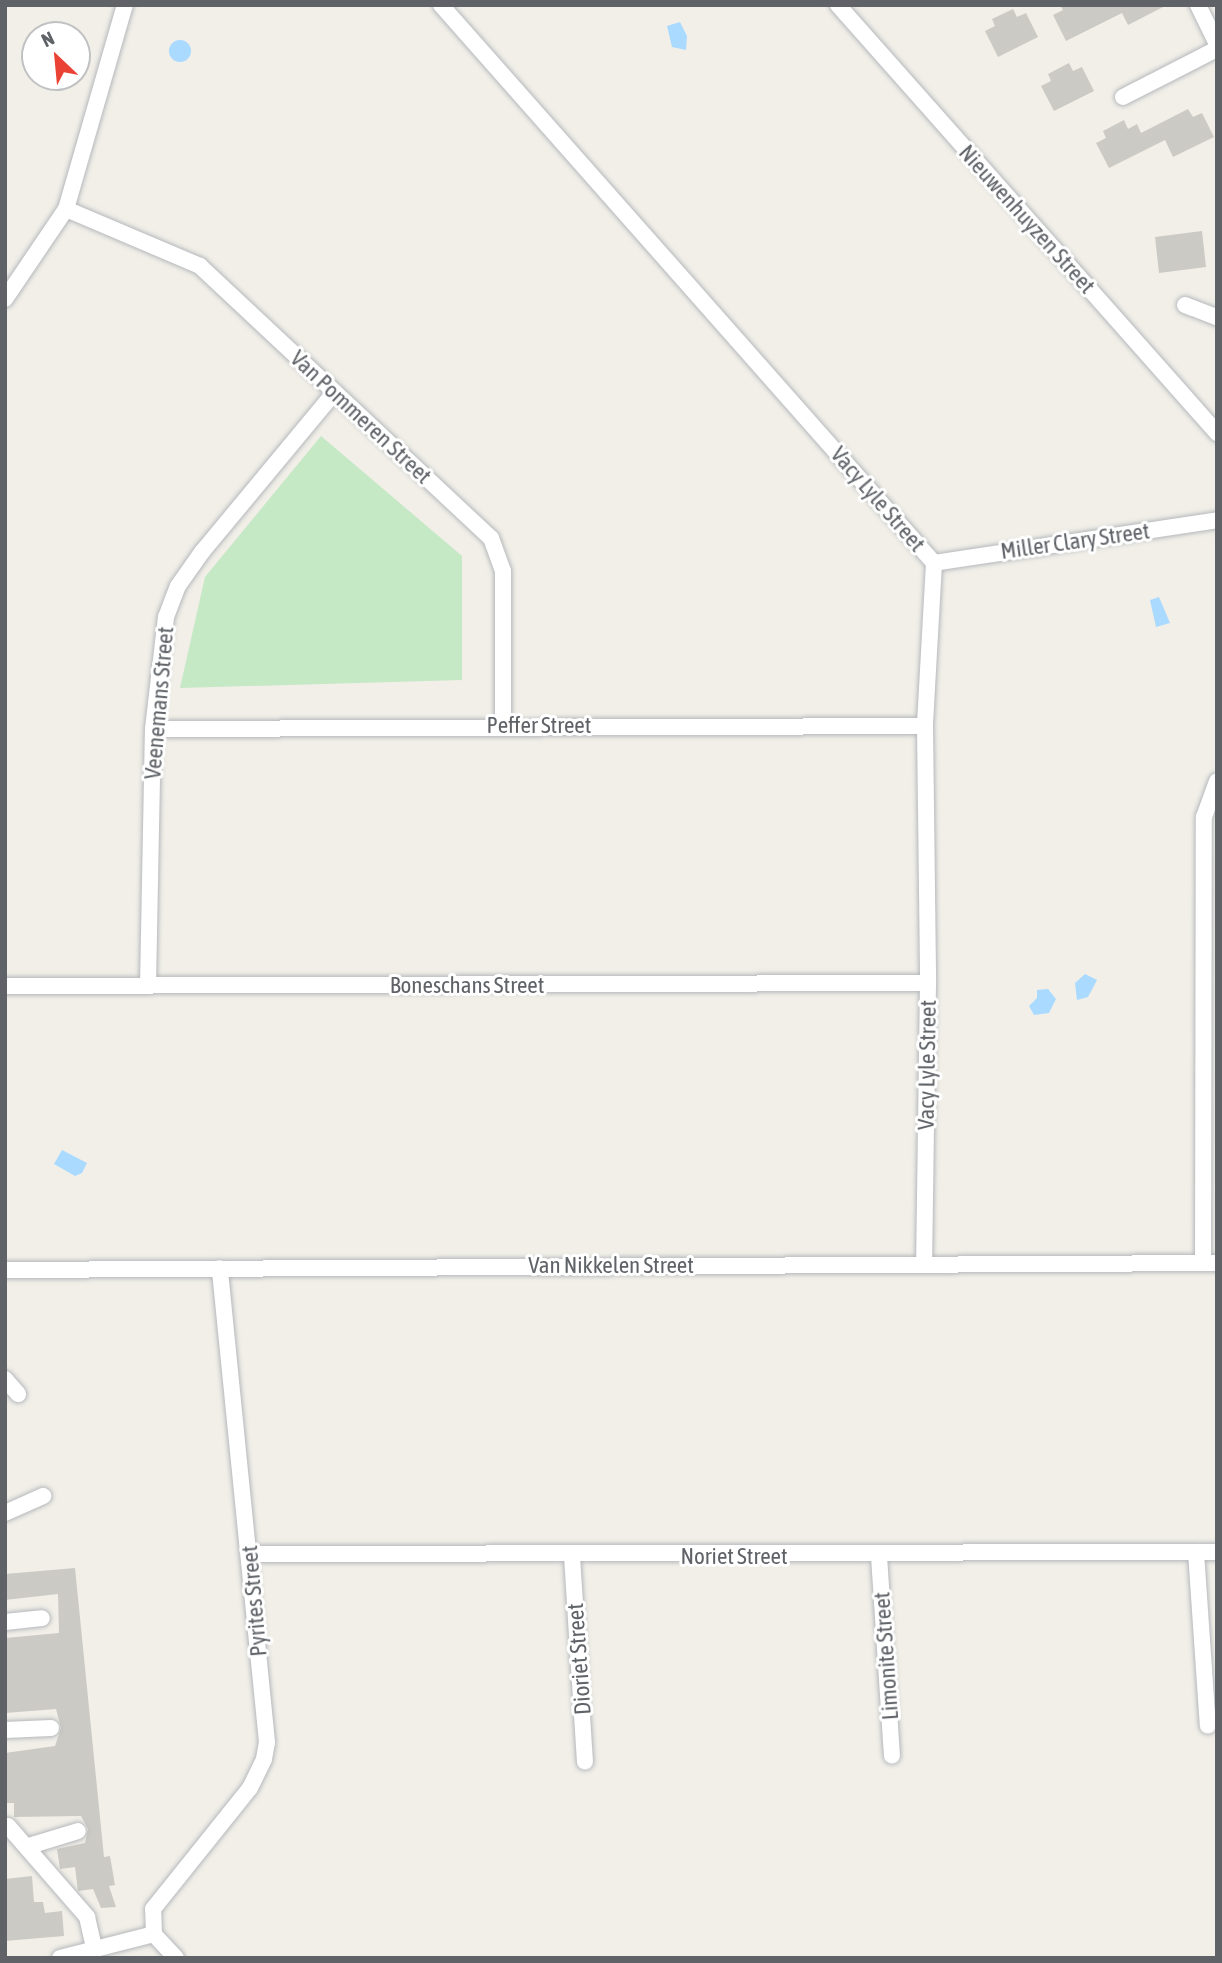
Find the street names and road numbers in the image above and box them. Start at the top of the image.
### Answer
street label: Nieuwenhuyzen Street [953,139,1101,299]
street label: Van Pommeren Street [285,345,437,489]
street label: Vacy Lyle Street [825,441,931,557]
street label: Miller Clary Street [999,517,1151,565]
street label: Veenemans Street [139,626,179,780]
street label: Peffer Street [487,711,591,739]
street label: Boneschans Street [390,971,544,999]
street label: Vacy Lyle Street [912,1000,942,1130]
street label: Van Nikkelen Street [528,1251,694,1279]
street label: Noriet Street [680,1542,788,1570]
street label: Pyrites Street [235,1544,273,1658]
street label: Limonite Street [868,1591,904,1721]
street label: Dioriet Street [561,1602,597,1716]

